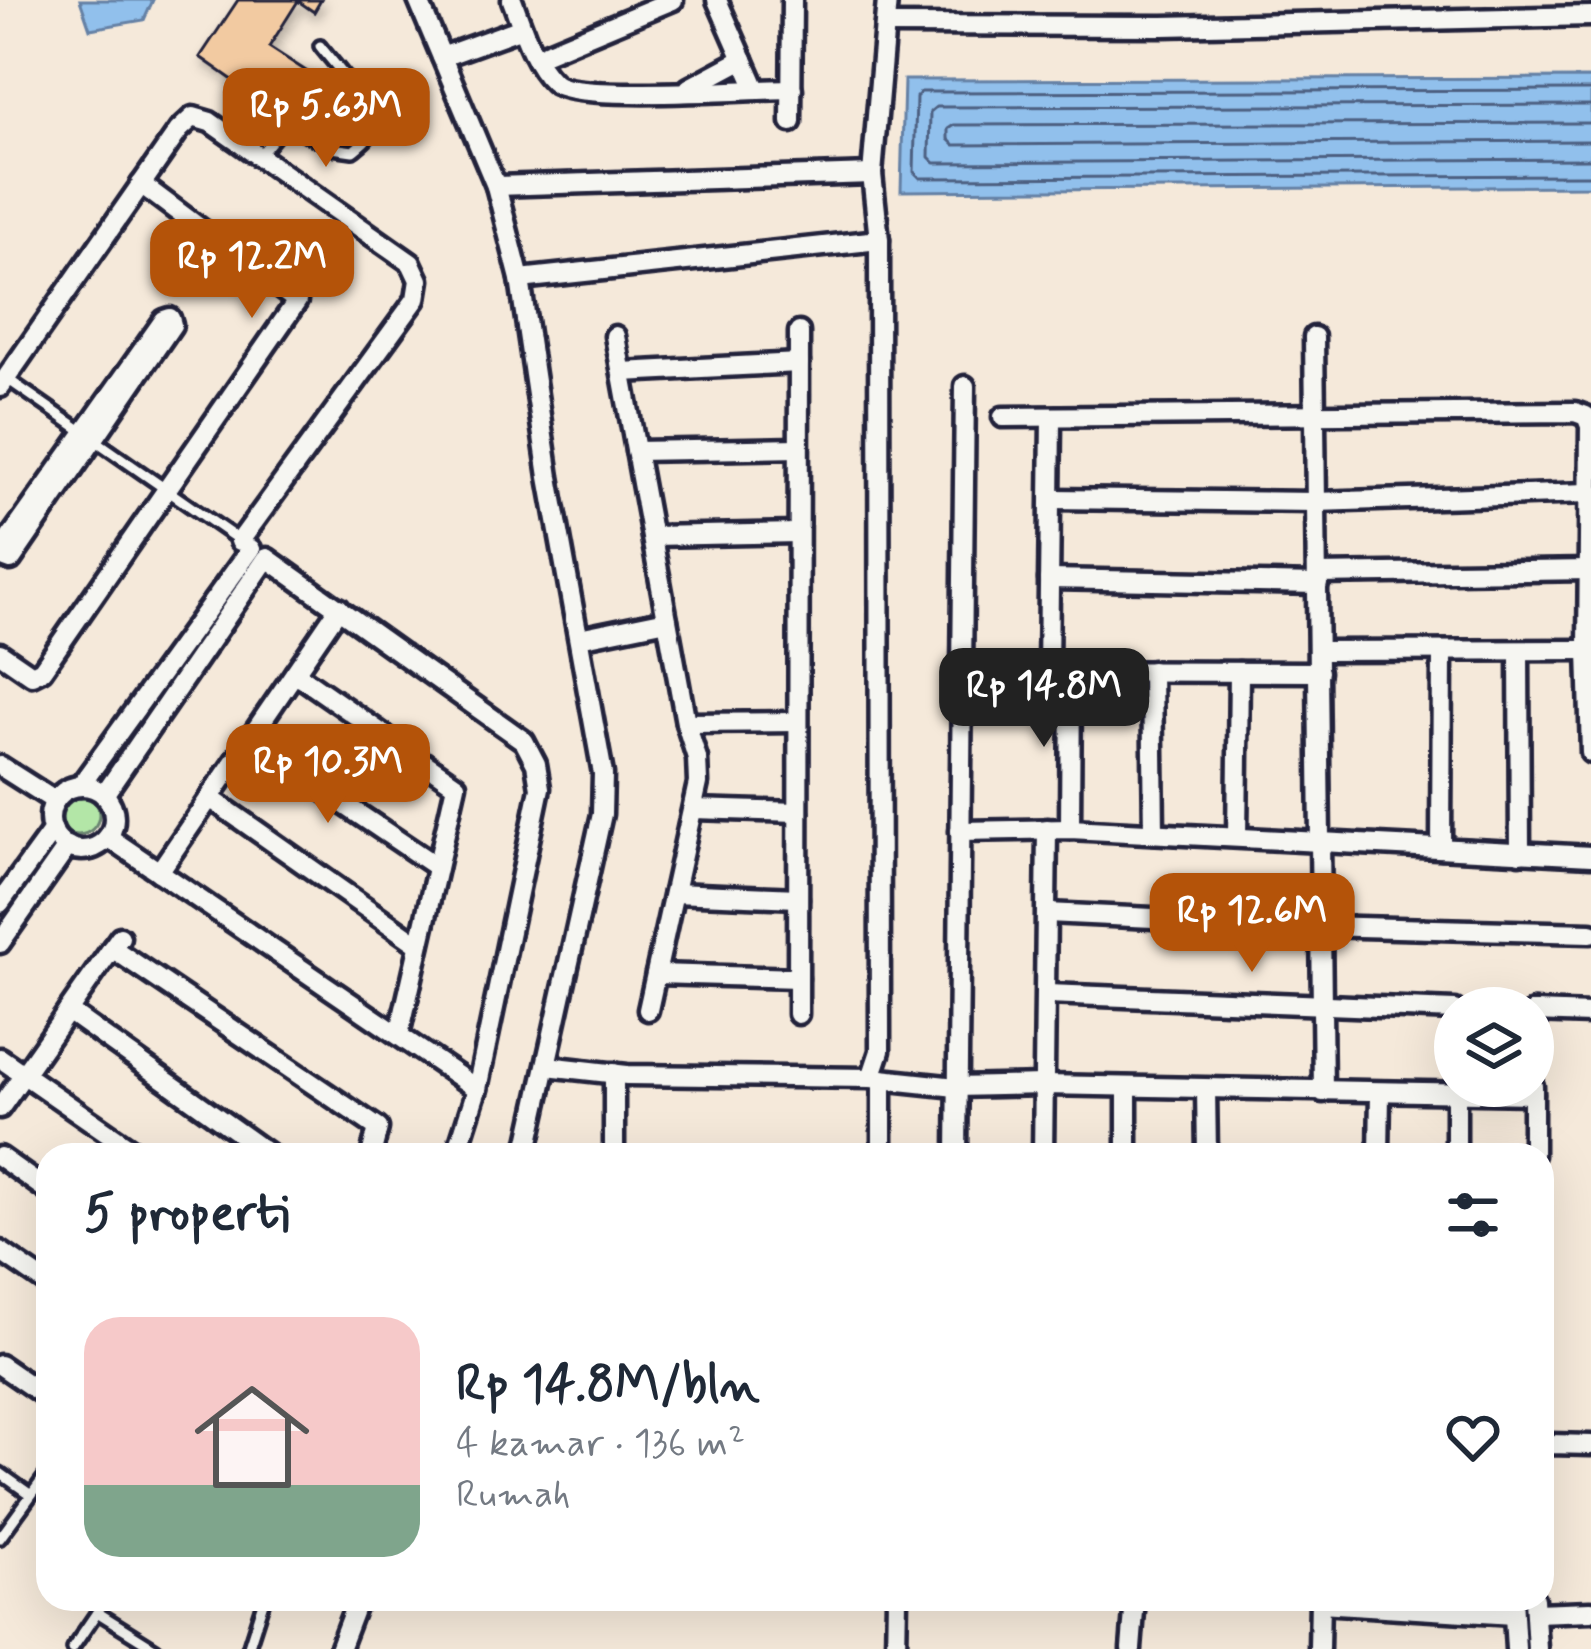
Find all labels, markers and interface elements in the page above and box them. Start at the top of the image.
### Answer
pin: Rp 5.63M [202,68,450,170]
text: Rp 5.63M [250,81,402,132]
pin: Rp 12.2M [128,219,376,321]
text: Rp 12.2M [177,232,327,283]
pin: Rp 14.8M [920,648,1168,750]
text: Rp 14.8M [966,661,1122,712]
pin: Rp 10.3M [204,724,452,826]
text: Rp 10.3M [253,737,403,788]
pin: Rp 12.6M [1128,873,1376,975]
text: Rp 12.6M [1177,886,1327,937]
map controls [1434,987,1554,1107]
button: layers [1434,987,1554,1107]
text: 5 properti [84,1182,289,1248]
icon: filters [1440,1182,1506,1248]
text: Rp 14.8M/bln [456,1353,759,1419]
icon: home [180,1365,324,1509]
icon: heart [1440,1404,1506,1470]
text: 4 kamar · 136 m² [456,1419,745,1470]
text: Rumah [456,1470,571,1521]

